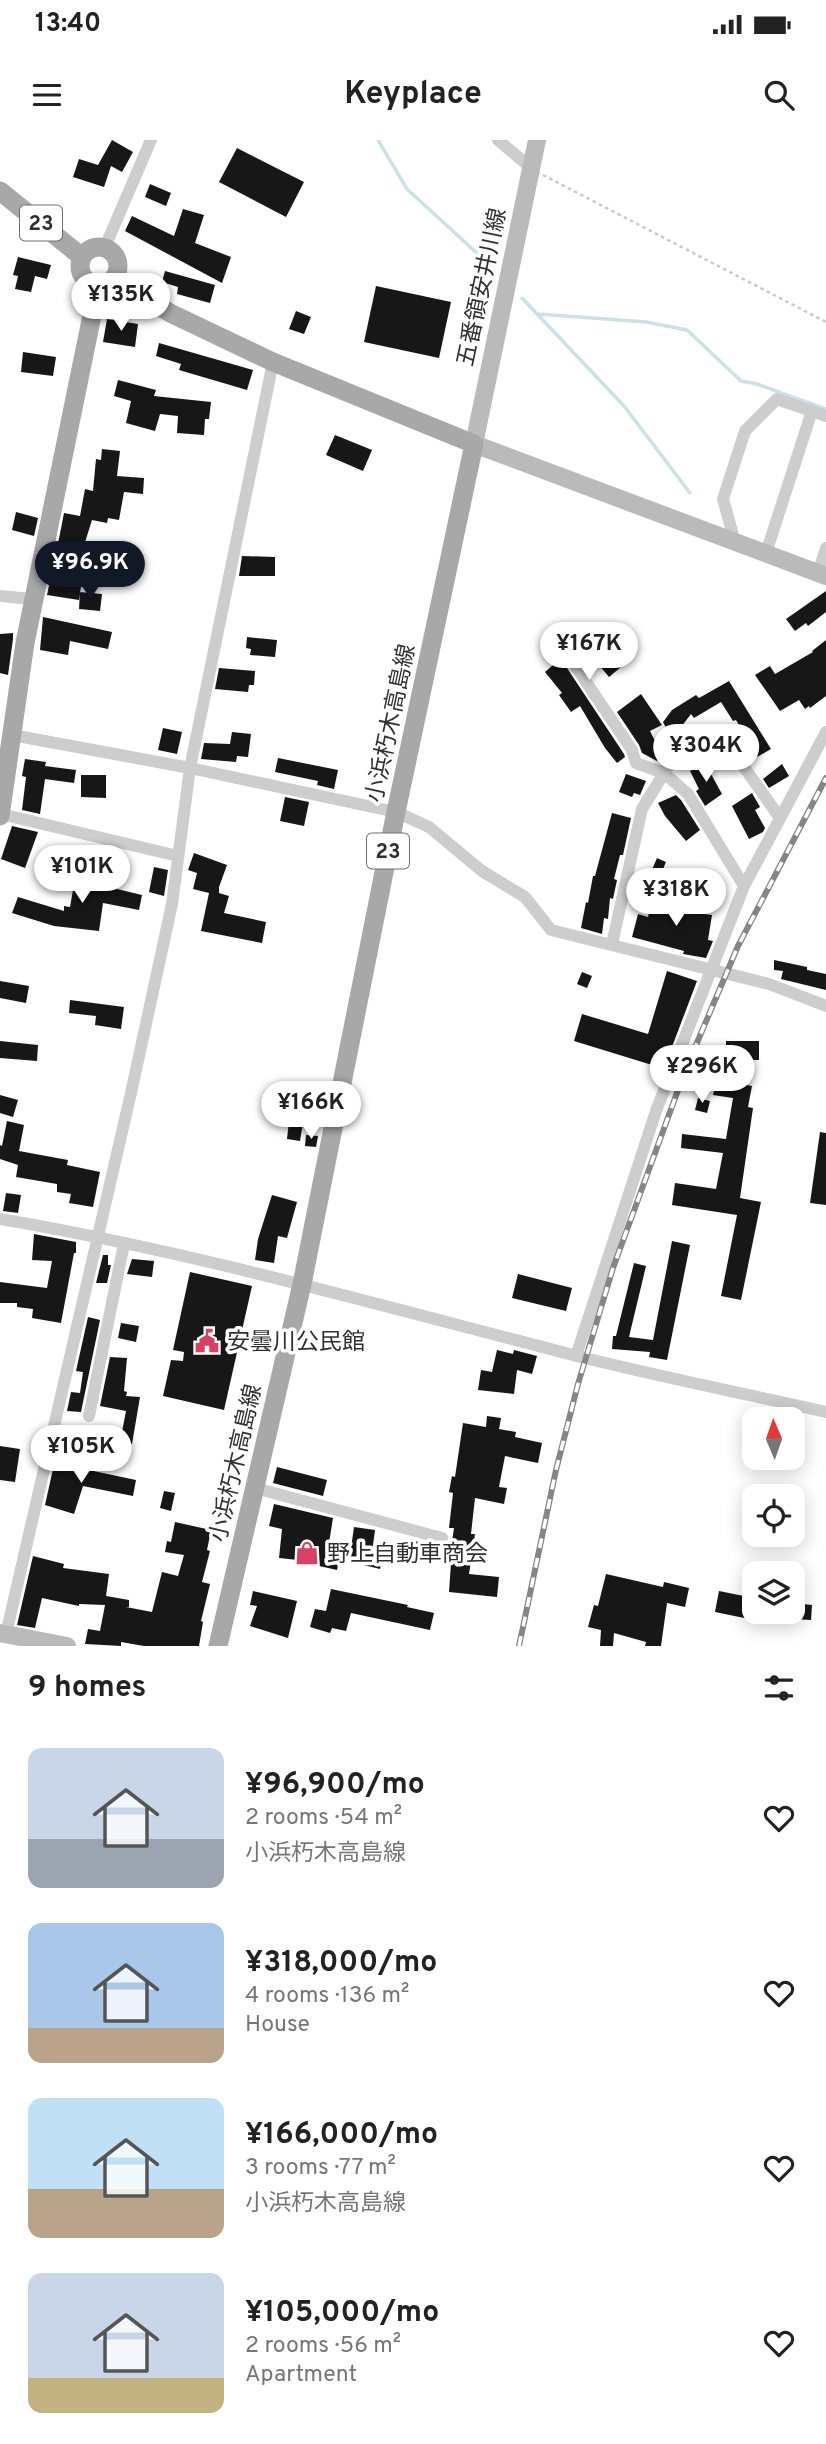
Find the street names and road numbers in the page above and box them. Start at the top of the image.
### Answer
road number: 23 [20,206,62,240]
street label: 五番領安井川線 [453,206,514,369]
street label: 小浜朽木高島線 [362,642,423,805]
road number: 23 [367,834,409,868]
street label: 小浜朽木高島線 [205,1382,270,1545]

